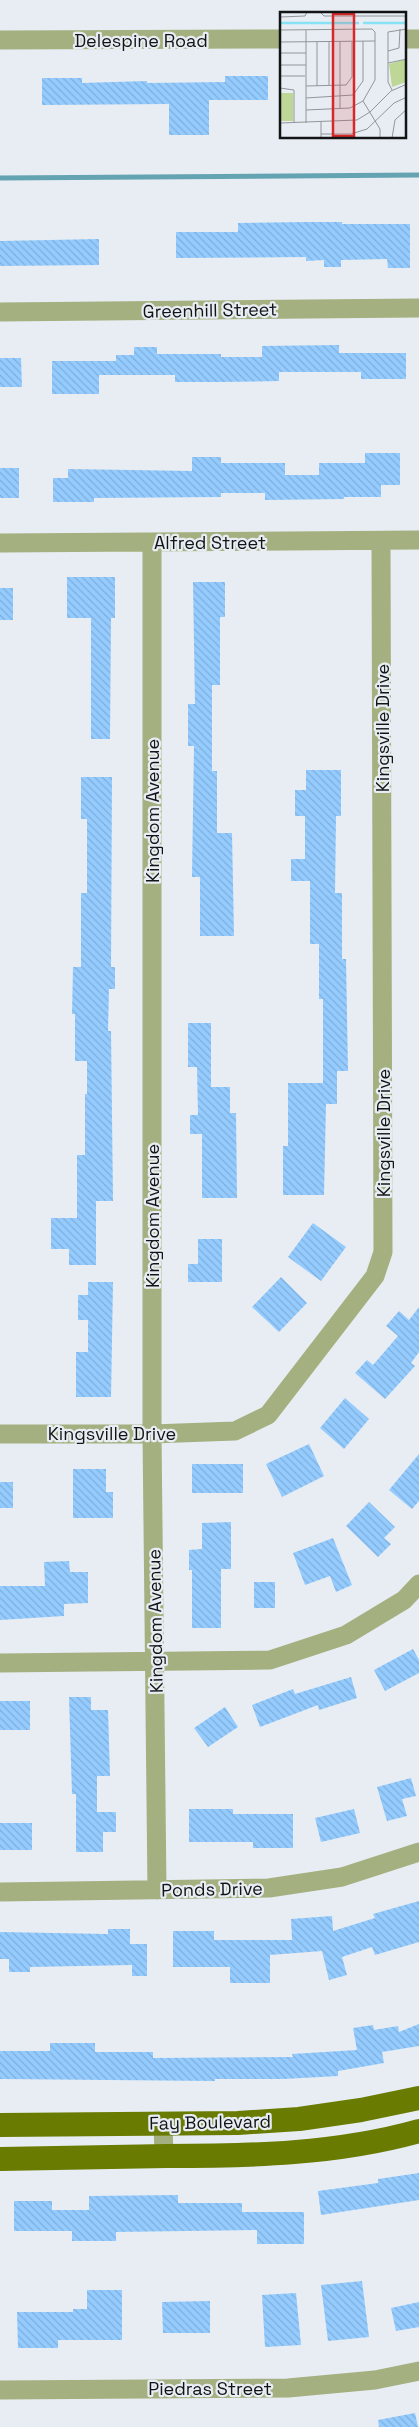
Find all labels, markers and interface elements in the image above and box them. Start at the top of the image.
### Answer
inset map [280,12,406,139]
street label: Delespine Road [74,29,208,52]
street label: Greenhill Street [143,297,277,323]
street label: Alfred Street [154,531,266,554]
street label: Kingsville Drive [371,664,394,792]
street label: Kingdom Avenue [141,739,164,883]
street label: Kingsville Drive [372,1069,395,1197]
street label: Kingdom Avenue [141,1144,164,1288]
street label: Kingsville Drive [48,1422,176,1445]
street label: Kingdom Avenue [142,1549,168,1693]
street label: Ponds Drive [161,1877,263,1901]
street label: Fay Boulevard [149,2109,271,2135]
street label: Piedras Street [148,2377,272,2400]

